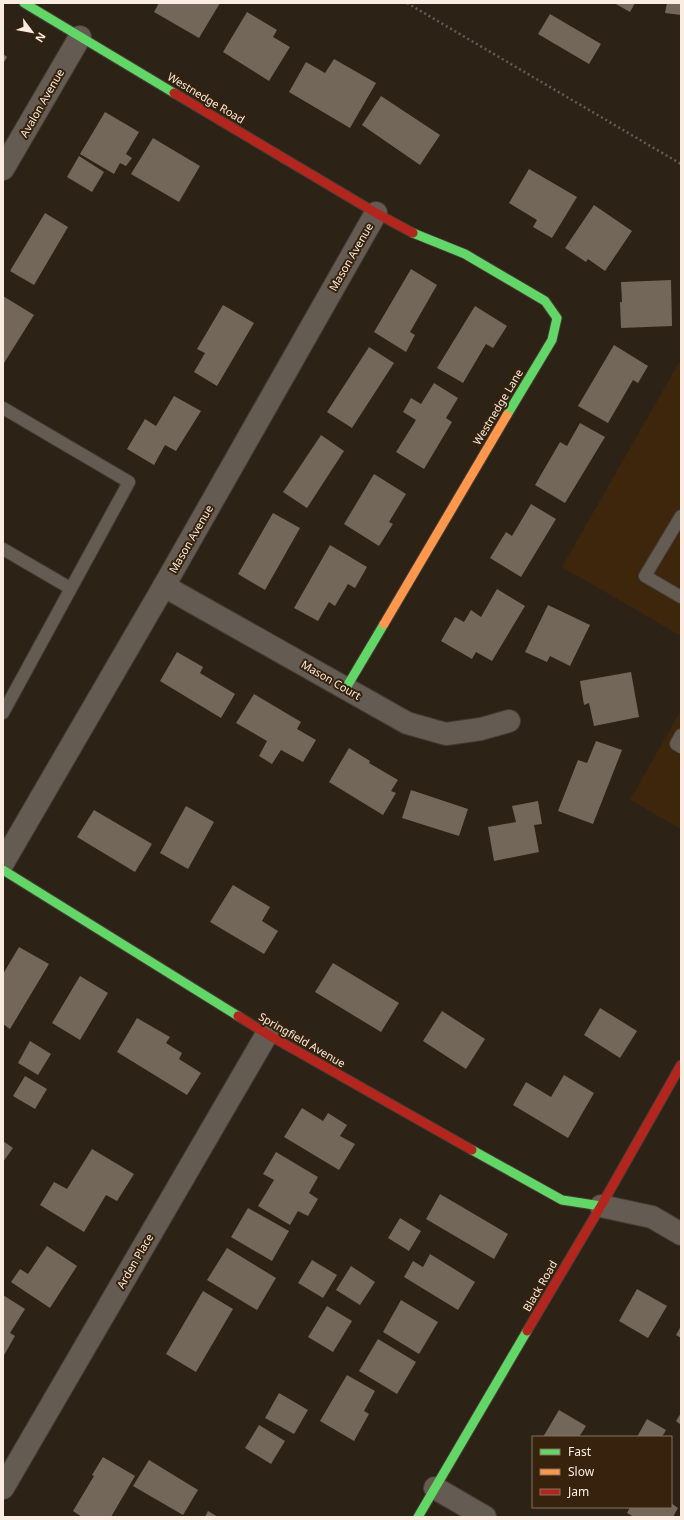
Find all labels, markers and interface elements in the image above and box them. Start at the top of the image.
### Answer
north arrow [12,12,52,52]
text: N [32,30,50,45]
street label: Avalon Avenue [16,66,67,140]
street label: Westnedge Road [165,69,248,127]
street label: Mason Avenue [325,220,376,294]
street label: Westnedge Lane [469,366,526,447]
street label: Mason Avenue [165,502,216,576]
street label: Mason Court [299,656,364,703]
street label: Springfield Avenue [256,1009,348,1070]
street label: Arden Place [113,1231,156,1291]
street label: Black Road [519,1257,560,1314]
legend [532,1436,672,1508]
text: Fast [568,1443,592,1460]
text: Slow [568,1463,595,1480]
text: Jam [567,1483,589,1500]

